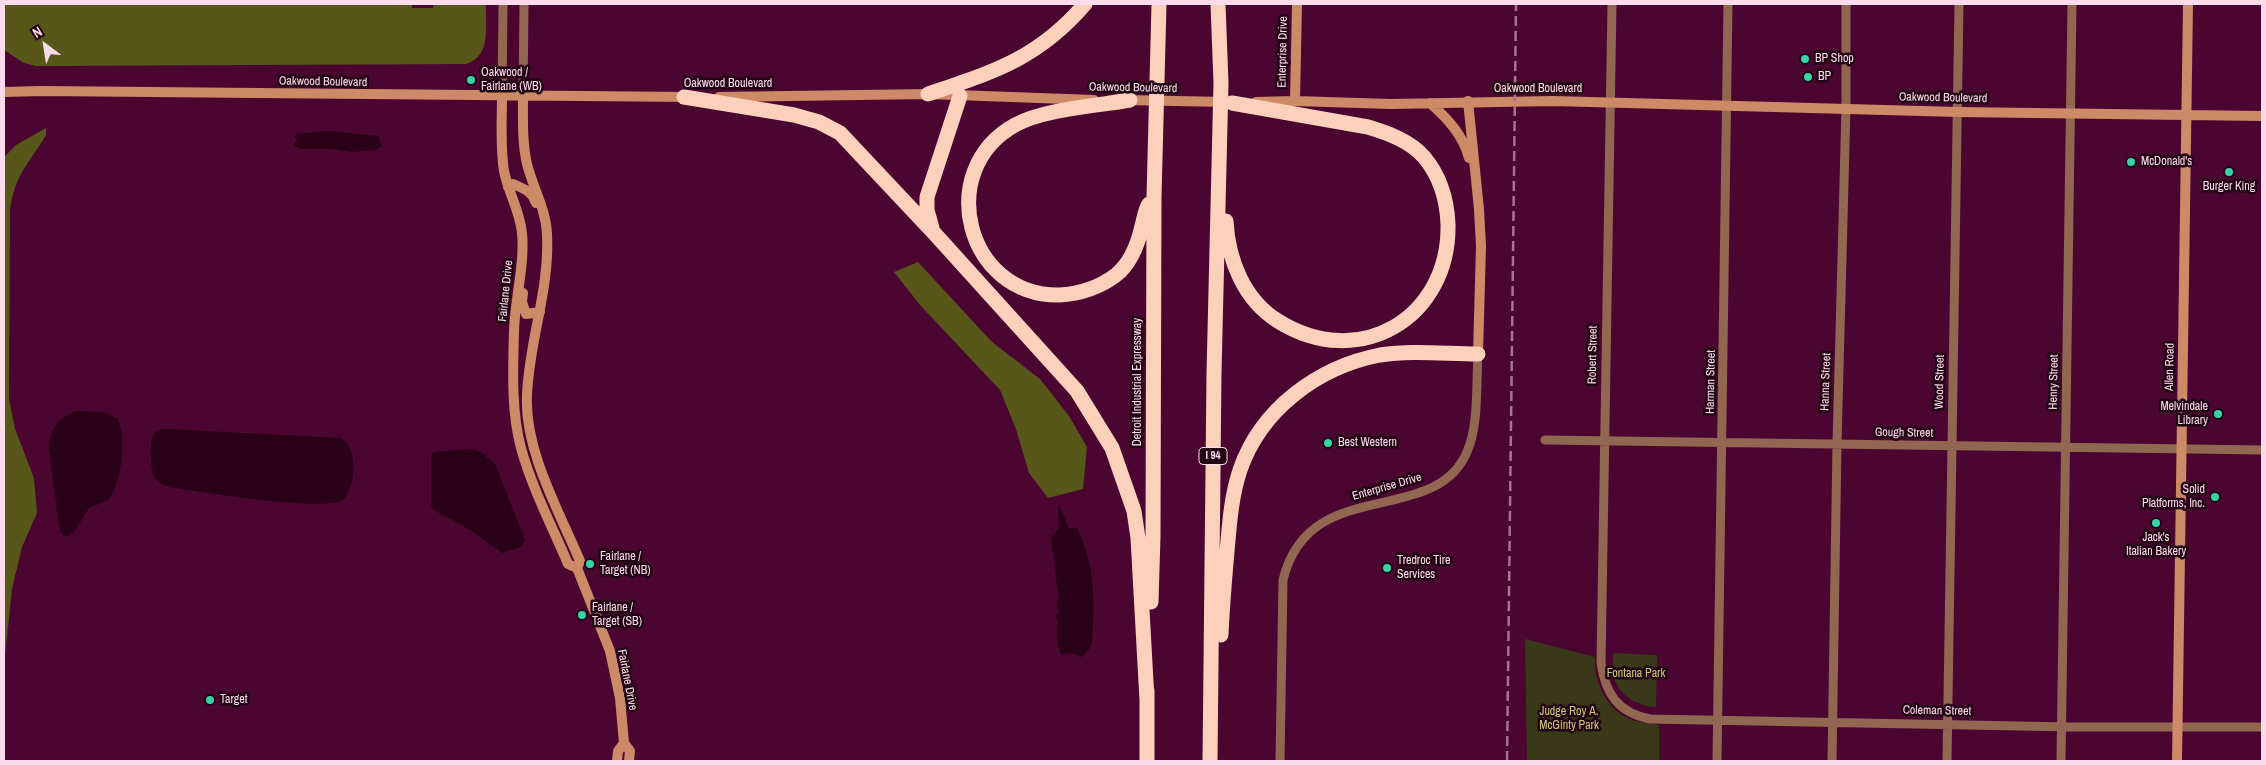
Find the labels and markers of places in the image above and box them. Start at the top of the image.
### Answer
place label: BP Shop [1815,52,1854,66]
marker: BP Shop [1799,53,1811,65]
place label: Oakwood / Fairlane (WB) [481,66,542,94]
place label: BP [1818,70,1831,84]
marker: BP [1802,71,1814,83]
marker: Oakwood / Fairlane (WB) [465,74,477,86]
place label: McDonald's [2141,155,2192,169]
marker: McDonald's [2125,156,2137,168]
marker: Burger King [2223,166,2235,178]
place label: Burger King [2203,180,2255,194]
place label: Melvindale Library [2160,400,2208,428]
marker: Melvindale Library [2212,408,2224,420]
place label: Best Western [1338,436,1397,450]
marker: Best Western [1322,437,1334,449]
place label: Solid Platforms, Inc. [2142,483,2205,511]
marker: Solid Platforms, Inc. [2209,491,2221,503]
marker: Jack's Italian Bakery [2150,517,2162,529]
place label: Jack's Italian Bakery [2126,531,2186,559]
place label: Fairlane / Target (NB) [600,550,650,578]
place label: Tredroc Tire Services [1397,554,1451,582]
marker: Fairlane / Target (NB) [584,558,596,570]
marker: Tredroc Tire Services [1381,562,1393,574]
place label: Fairlane / Target (SB) [592,601,642,629]
marker: Fairlane / Target (SB) [576,609,588,621]
place label: Target [220,693,248,707]
marker: Target [204,694,216,706]

